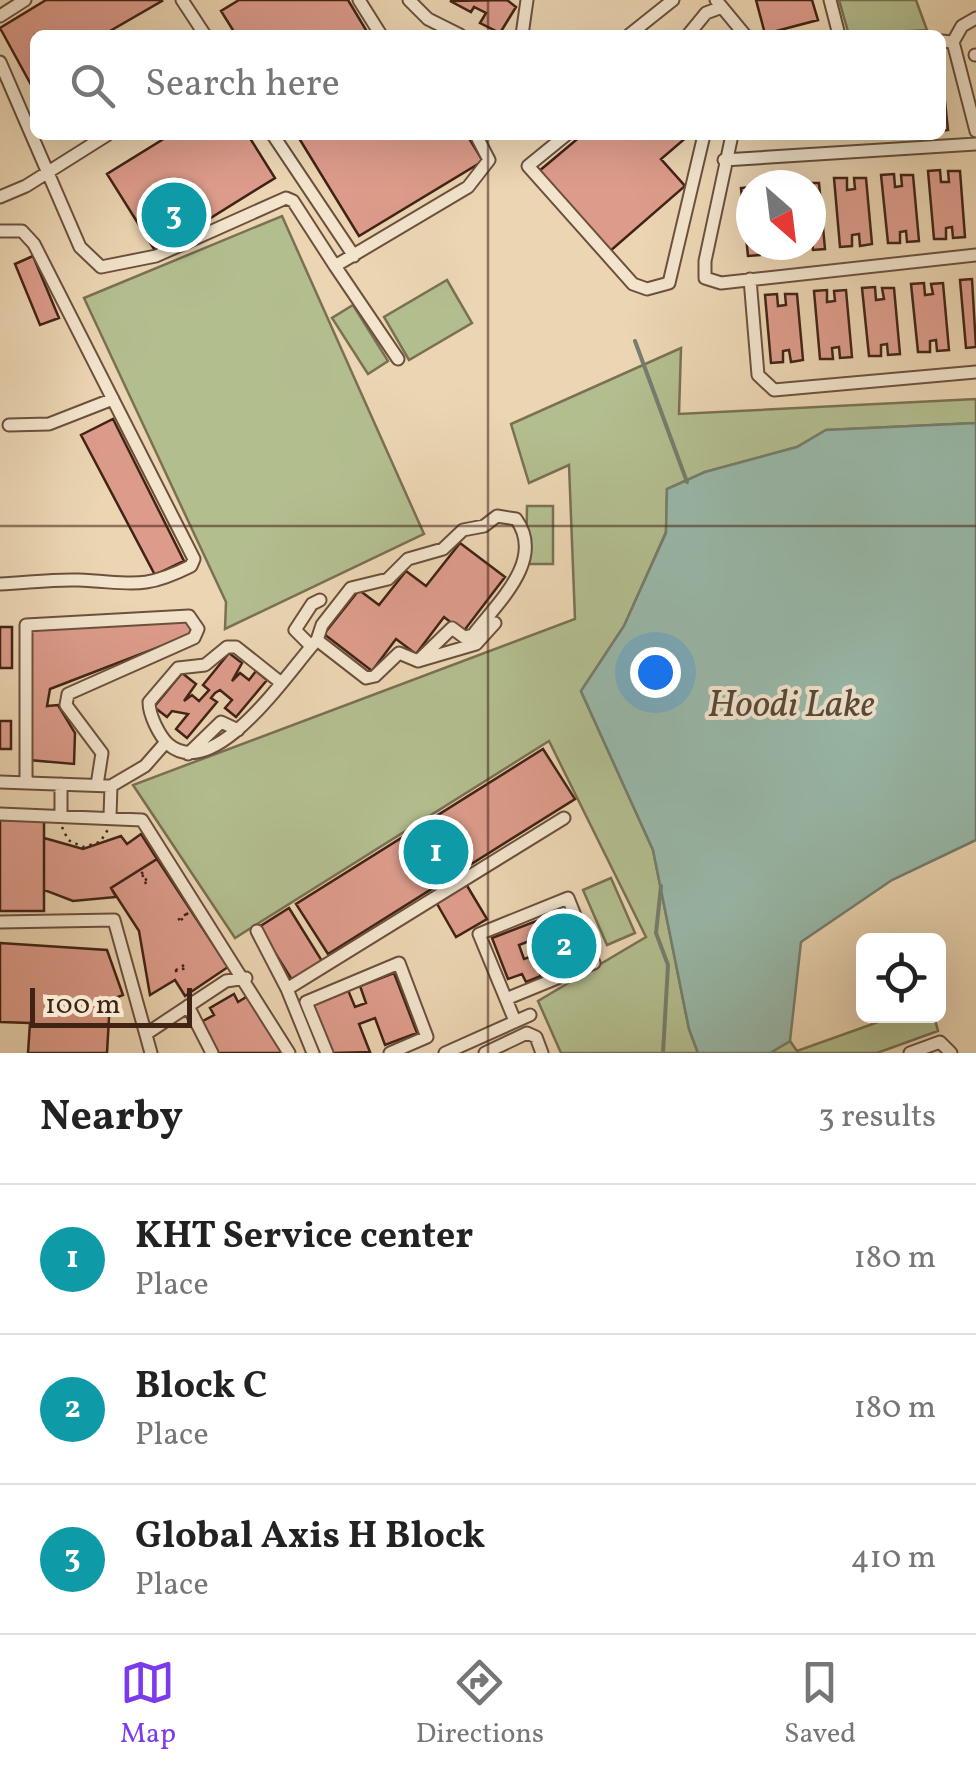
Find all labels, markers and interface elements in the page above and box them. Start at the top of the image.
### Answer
search box [30,30,946,140]
icon: search [65,58,120,113]
text: Search here [145,59,340,112]
north arrow [736,170,826,260]
pin: 3 [142,178,206,252]
your location [630,647,681,698]
water label: Hoodi Lake [707,680,875,733]
pin: 1 [404,814,468,890]
pin: 2 [532,908,596,984]
map controls [856,933,946,1023]
button: locate [856,933,946,1023]
scale bar [30,983,192,1028]
text: 100 m [45,986,120,1025]
text: Nearby [40,1089,183,1148]
text: 3 results [818,1096,936,1140]
text: KHT Service center [135,1211,473,1264]
text: 1 [66,1237,79,1281]
text: 180 m [853,1237,936,1281]
text: Place [135,1264,209,1308]
text: Block C [135,1361,267,1414]
text: 2 [64,1387,81,1431]
text: 180 m [853,1387,936,1431]
text: Place [135,1414,209,1458]
text: Global Axis H Block [135,1511,485,1564]
text: 3 [64,1537,81,1581]
text: 410 m [851,1537,936,1581]
text: Place [135,1564,209,1608]
tab: Map [120,1655,176,1754]
tab: Directions [416,1655,544,1754]
tab: Saved [784,1655,856,1754]

